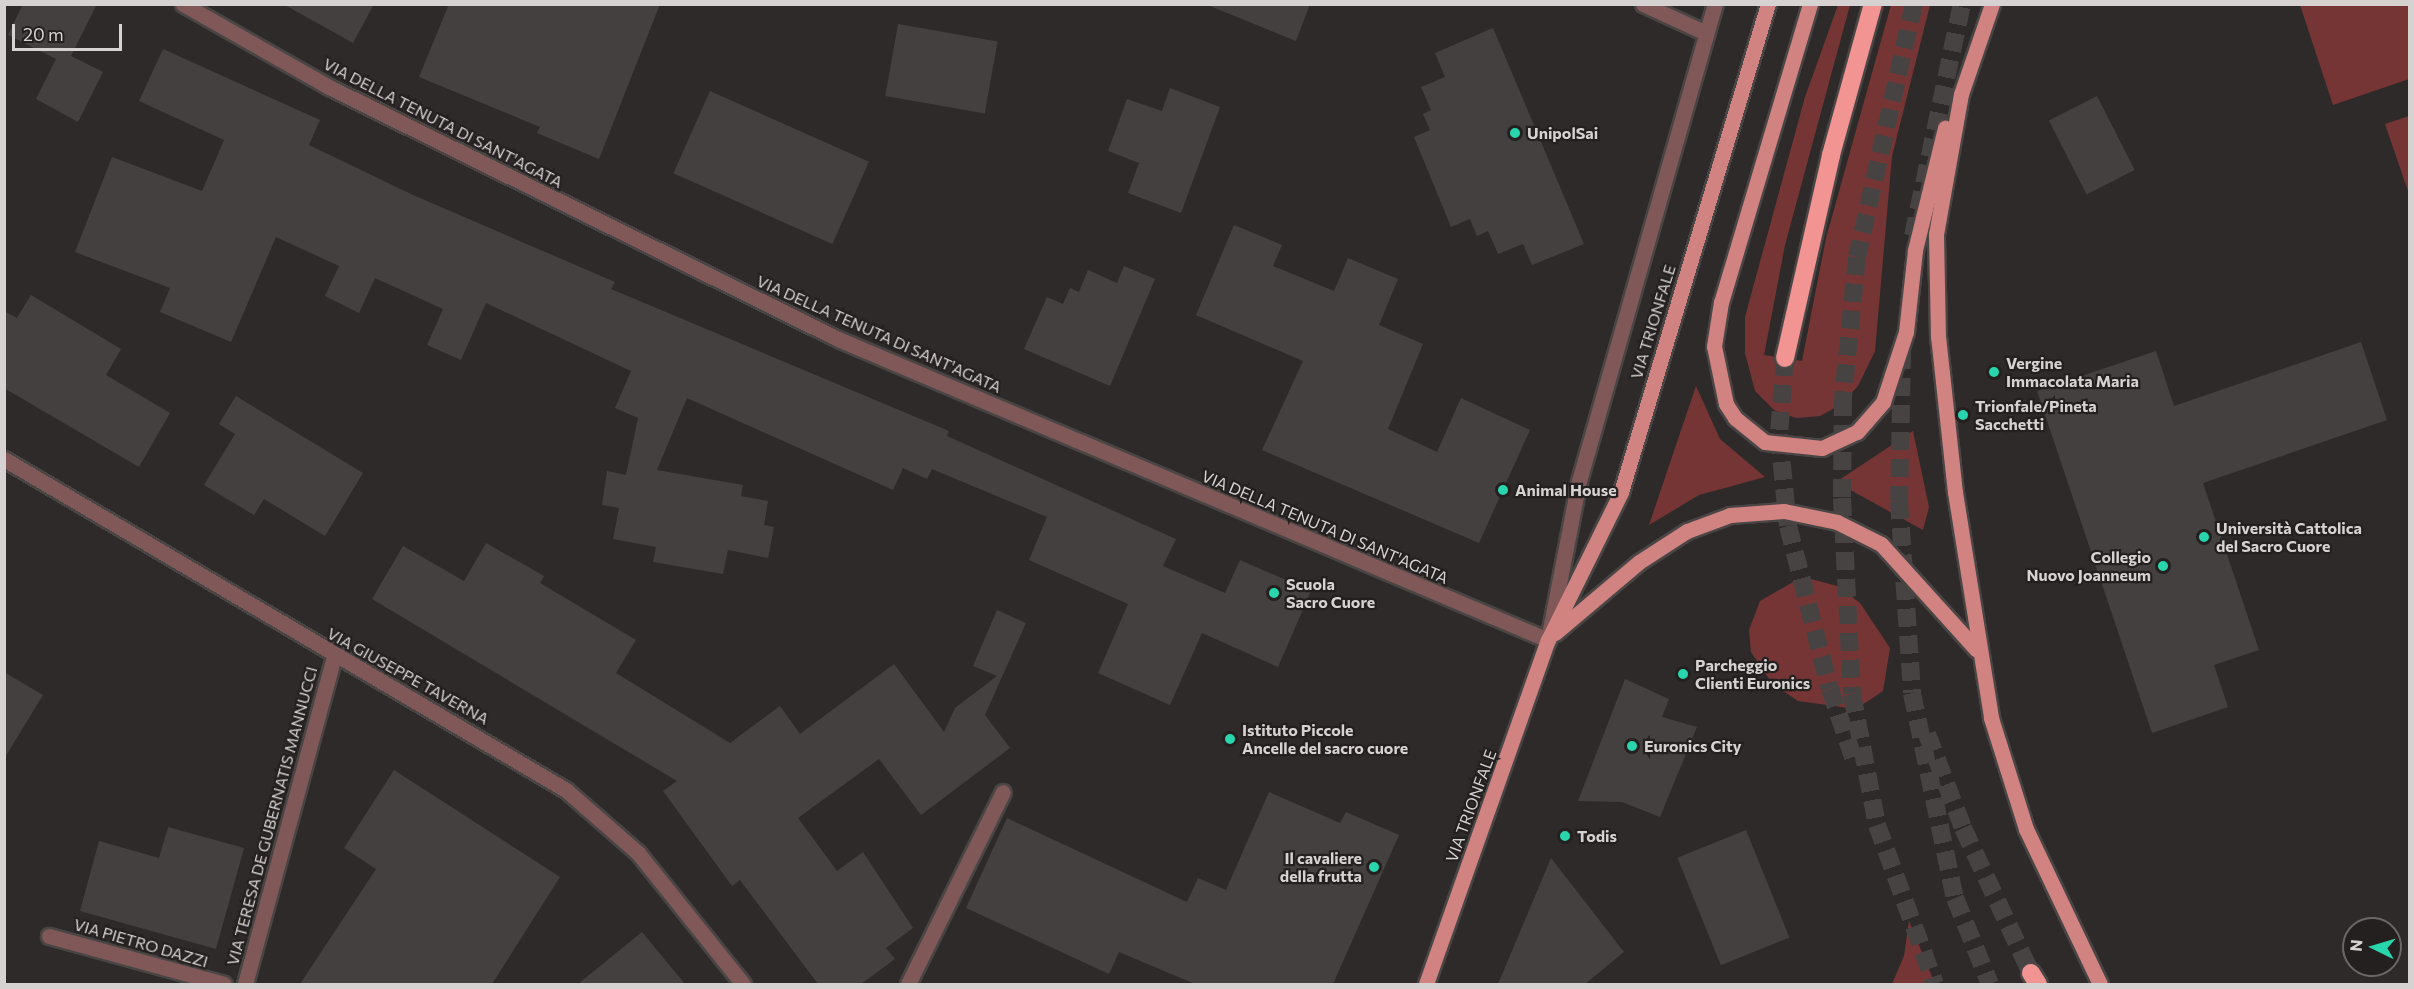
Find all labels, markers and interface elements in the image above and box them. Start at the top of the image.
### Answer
scale bar [15,12,124,50]
text: 20 m [23,23,64,45]
street label: VIA DELLA TENUTA DI SANT'AGATA [320,54,566,192]
place label: UnipolSai [1527,123,1598,143]
marker: UnipolSai [1508,126,1522,140]
street label: VIA TRIONFALE [1627,263,1679,381]
street label: VIA DELLA TENUTA DI SANT'AGATA [754,271,1004,397]
place label: Vergine Immacolata Maria [2006,353,2139,391]
marker: Vergine Immacolata Maria [1987,365,2001,379]
place label: Trionfale/Pineta Sacchetti [1975,396,2097,434]
marker: Trionfale/Pineta Sacchetti [1956,408,1970,422]
street label: VIA DELLA TENUTA DI SANT'AGATA [1199,466,1451,588]
place label: Animal House [1515,480,1617,500]
marker: Animal House [1496,483,1510,497]
place label: Università Cattolica del Sacro Cuore [2216,518,2362,556]
marker: Università Cattolica del Sacro Cuore [2197,530,2211,544]
place label: Collegio Nuovo Joanneum [2027,547,2151,585]
marker: Collegio Nuovo Joanneum [2156,559,2170,573]
place label: Scuola Sacro Cuore [1286,574,1375,612]
marker: Scuola Sacro Cuore [1267,586,1281,600]
street label: VIA GIUSEPPE TAVERNA [324,623,492,729]
place label: Parcheggio Clienti Euronics [1695,655,1810,693]
street label: VIA TERESA DE GUBERNATIS MANNUCCI [223,664,321,968]
marker: Parcheggio Clienti Euronics [1676,667,1690,681]
place label: Istituto Piccole Ancelle del sacro cuore [1242,720,1408,758]
marker: Istituto Piccole Ancelle del sacro cuore [1223,732,1237,746]
place label: Euronics City [1644,736,1742,756]
marker: Euronics City [1625,739,1639,753]
street label: VIA TRIONFALE [1442,747,1500,865]
place label: Todis [1577,826,1617,846]
marker: Todis [1558,829,1572,843]
place label: Il cavaliere della frutta [1280,848,1362,886]
marker: Il cavaliere della frutta [1367,860,1381,874]
street label: VIA PIETRO DAZZI [72,915,210,971]
north arrow [2342,917,2402,977]
text: N [2346,939,2366,952]

